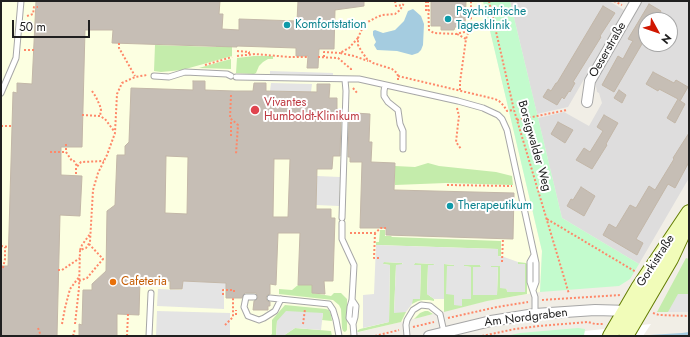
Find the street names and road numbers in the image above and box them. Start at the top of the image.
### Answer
street label: Oeserstraße [586,20,630,80]
street label: Borsigwalder Weg [514,99,554,193]
street label: Gorkistraße [634,232,678,290]
street label: Am Nordgraben [484,306,568,330]

